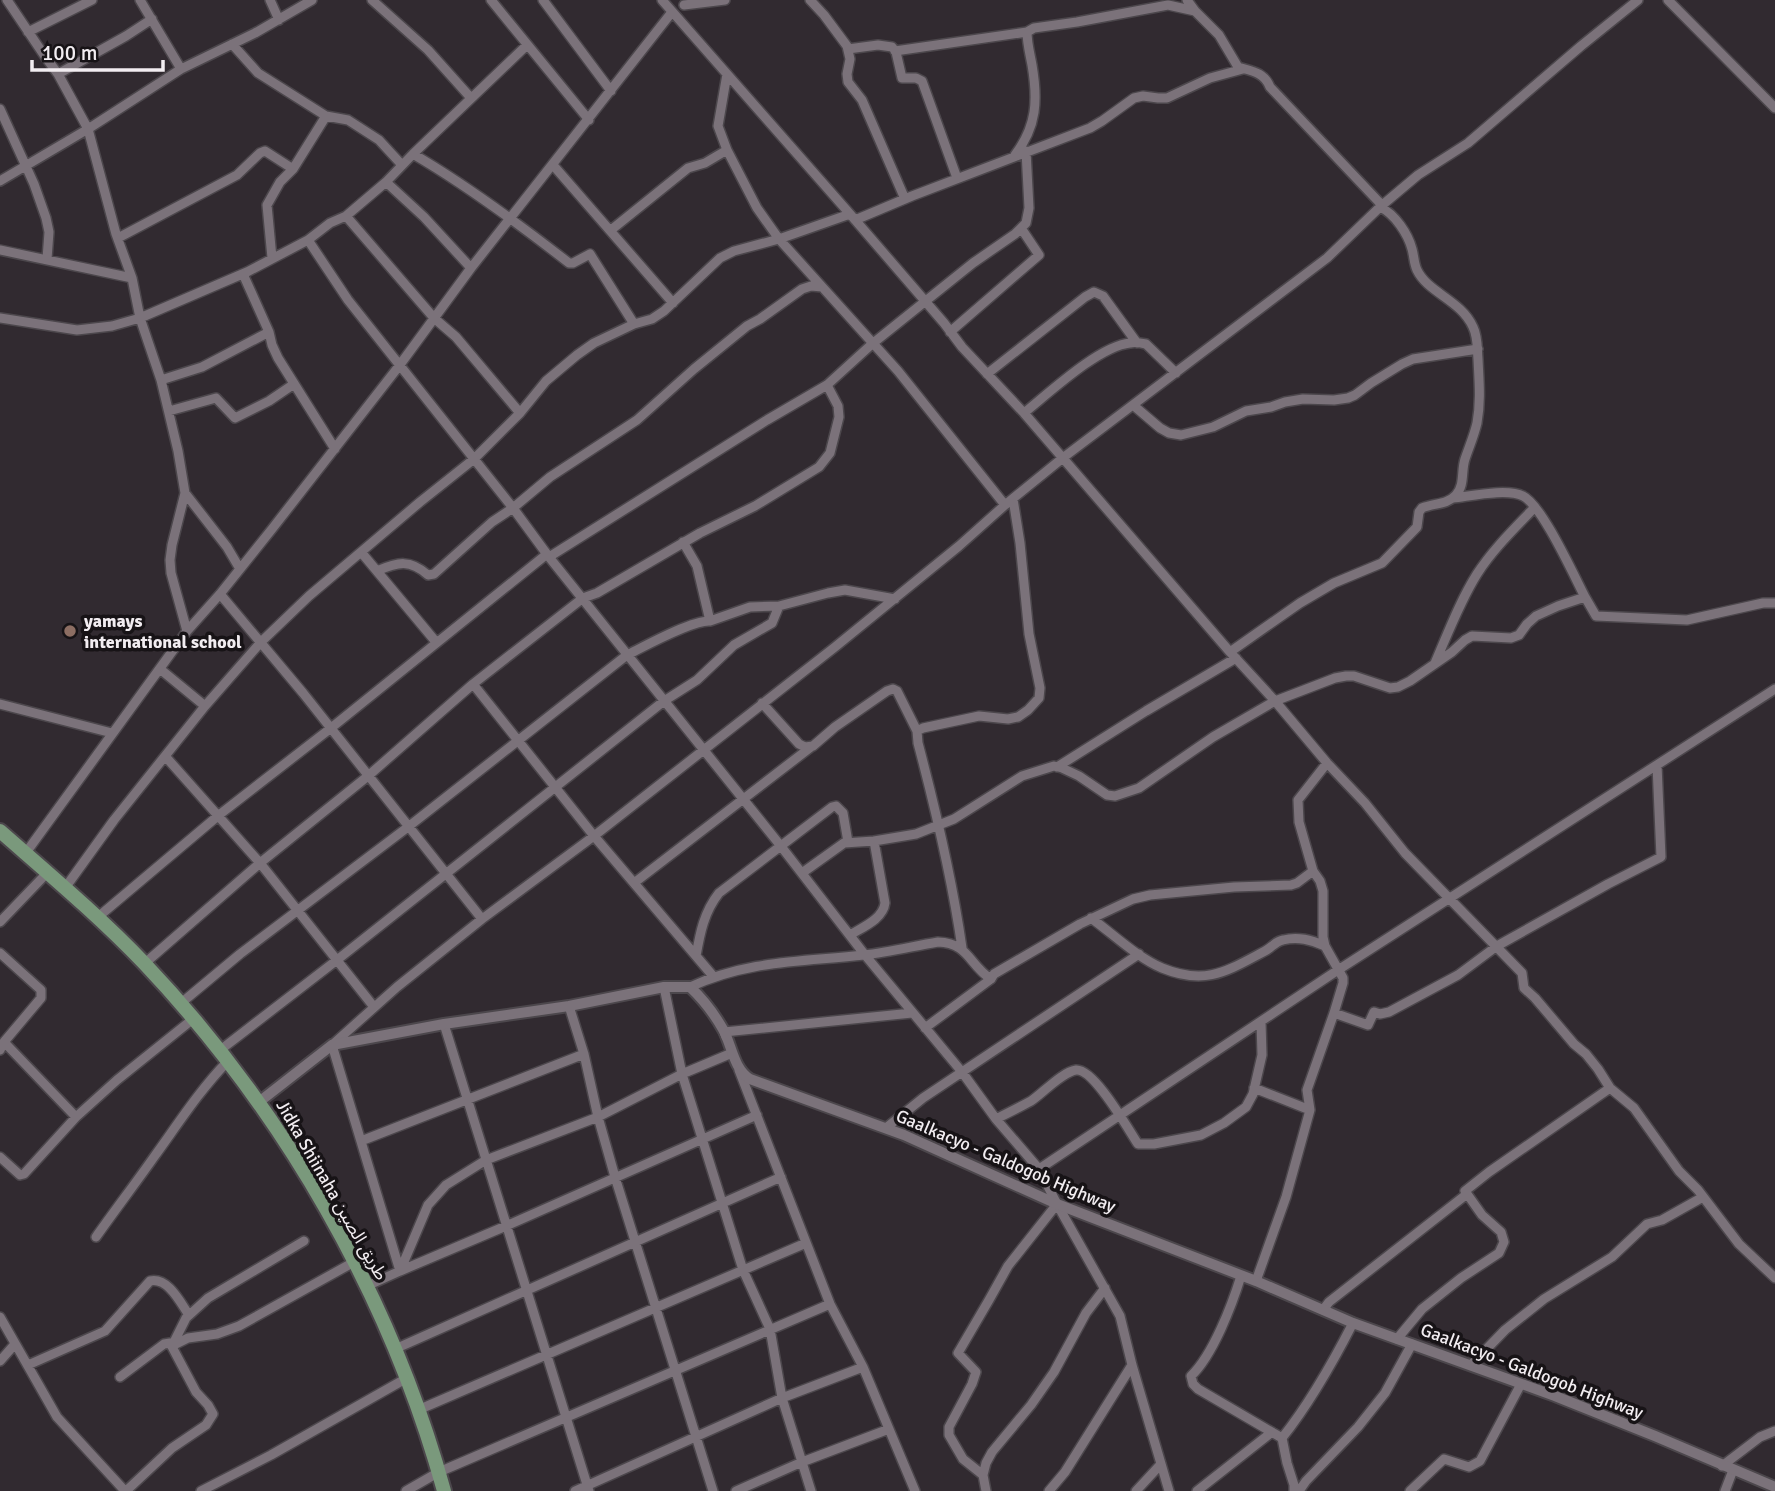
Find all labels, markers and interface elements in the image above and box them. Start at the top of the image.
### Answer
scale bar [32,28,163,72]
text: 100 m [42,40,97,66]
place label: yamays international school [83,610,242,653]
marker: yamays international school [62,623,78,639]
street label: Jidka Shiinaha طريق الصين [271,1096,393,1284]
street label: Gaalkacyo - Galdogob Highway [893,1105,1120,1218]
street label: Gaalkacyo - Galdogob Highway [1418,1318,1647,1424]

